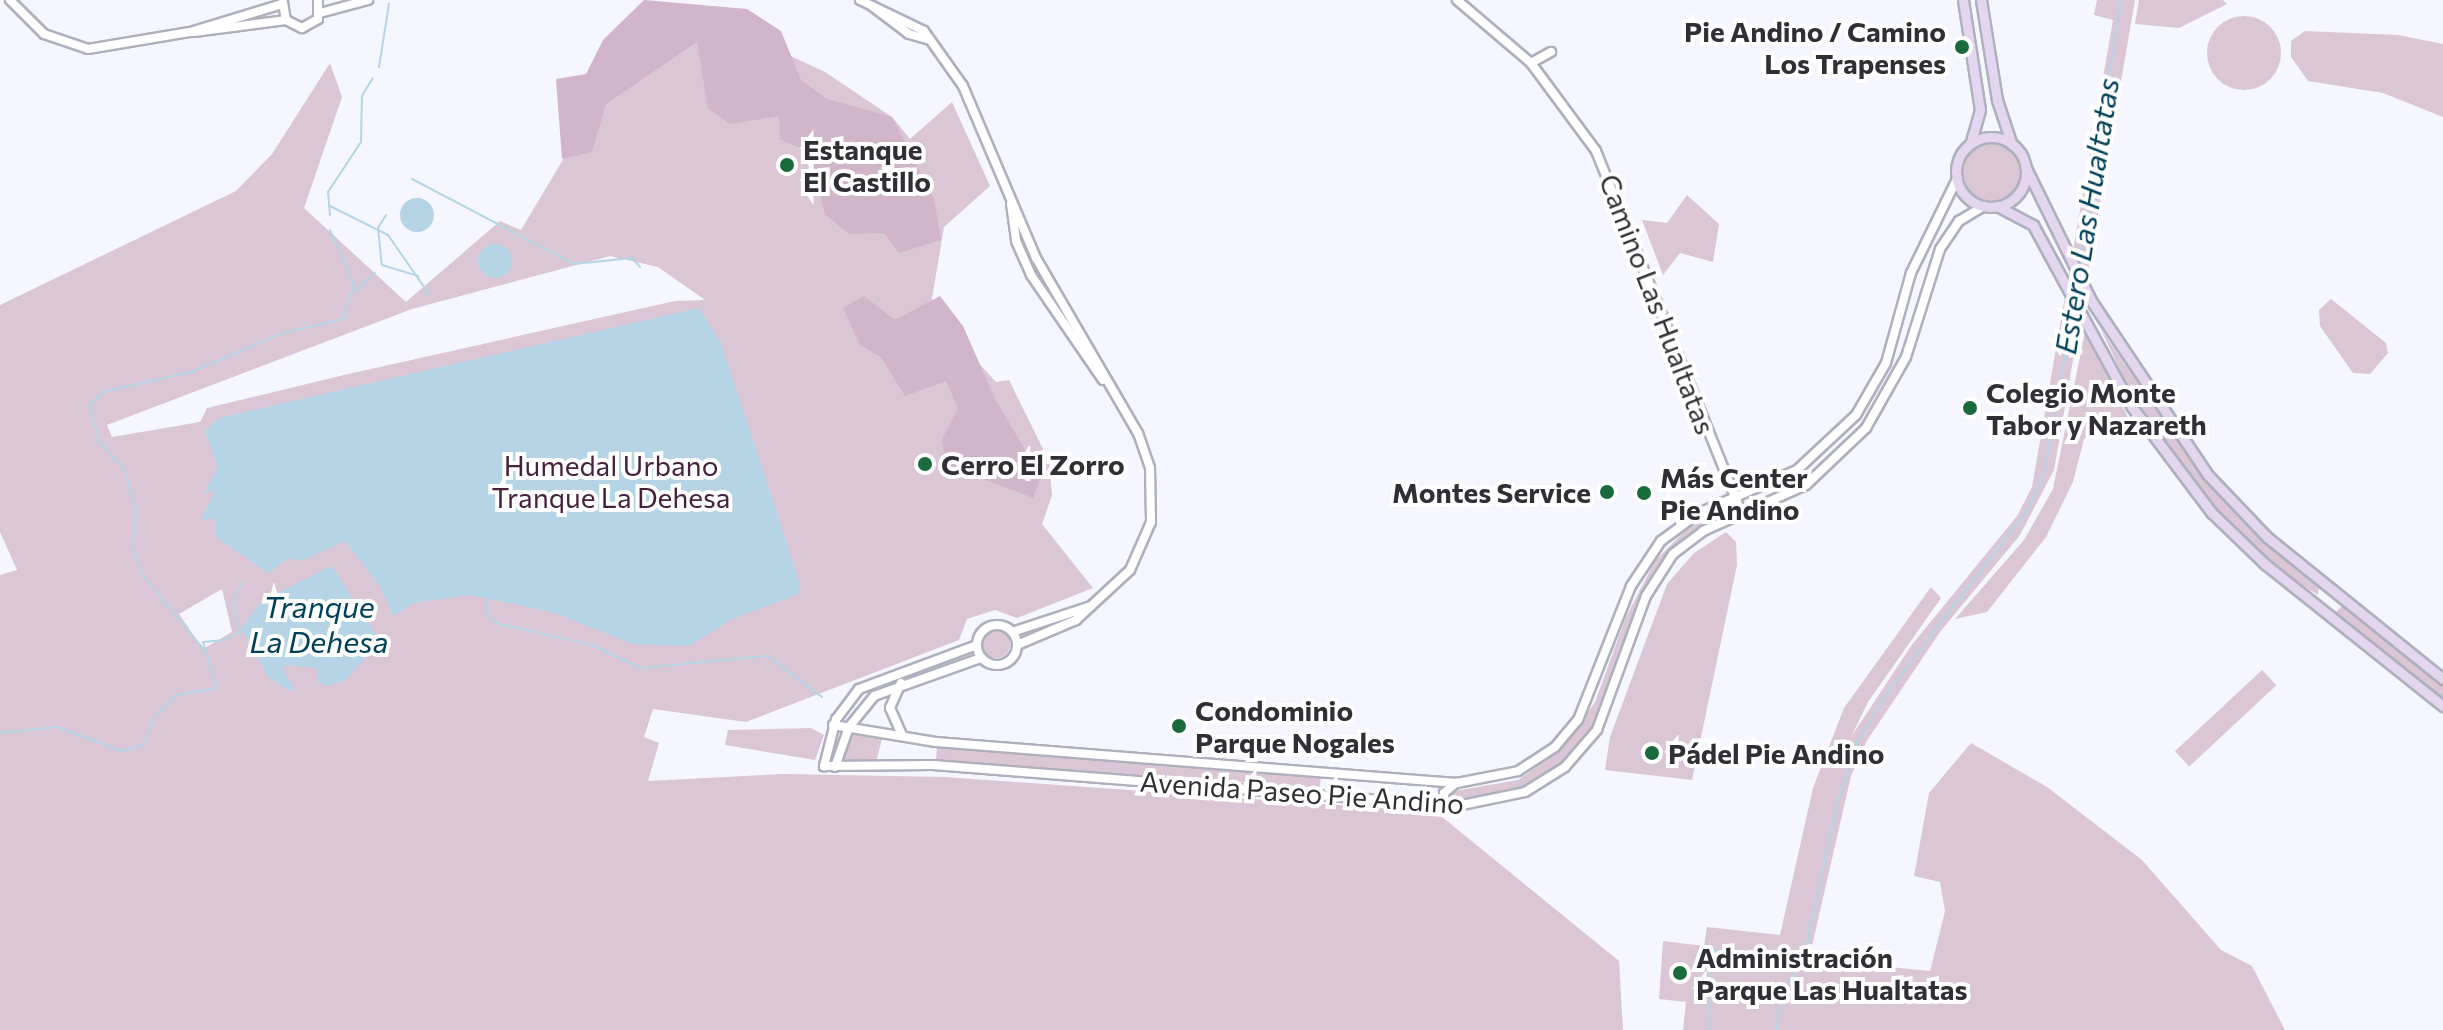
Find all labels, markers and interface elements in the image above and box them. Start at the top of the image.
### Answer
place label: Pie Andino / Camino Los Trapenses [1684,14,1946,80]
marker: Pie Andino / Camino Los Trapenses [1953,38,1971,56]
water label: Estero Las Hualtatas [2046,76,2126,356]
place label: Estanque El Castillo [803,132,931,198]
marker: Estanque El Castillo [778,156,796,174]
street label: Camino Las Hualtatas [1593,169,1723,439]
place label: Colegio Monte Tabor y Nazareth [1986,375,2207,441]
marker: Colegio Monte Tabor y Nazareth [1961,399,1979,417]
place label: Cerro El Zorro [941,447,1125,481]
park label: Humedal Urbano Tranque La Dehesa [492,448,730,514]
marker: Cerro El Zorro [916,455,934,473]
place label: Más Center Pie Andino [1660,460,1808,526]
place label: Montes Service [1392,475,1591,509]
marker: Montes Service [1598,483,1616,501]
marker: Más Center Pie Andino [1635,484,1653,502]
water label: Tranque La Dehesa [250,588,388,658]
place label: Condominio Parque Nogales [1195,693,1395,759]
marker: Condominio Parque Nogales [1170,717,1188,735]
place label: Pádel Pie Andino [1668,736,1884,770]
marker: Pádel Pie Andino [1643,744,1661,762]
street label: Avenida Paseo Pie Andino [1139,764,1465,820]
place label: Administración Parque Las Hualtatas [1696,940,1968,1006]
marker: Administración Parque Las Hualtatas [1671,964,1689,982]

